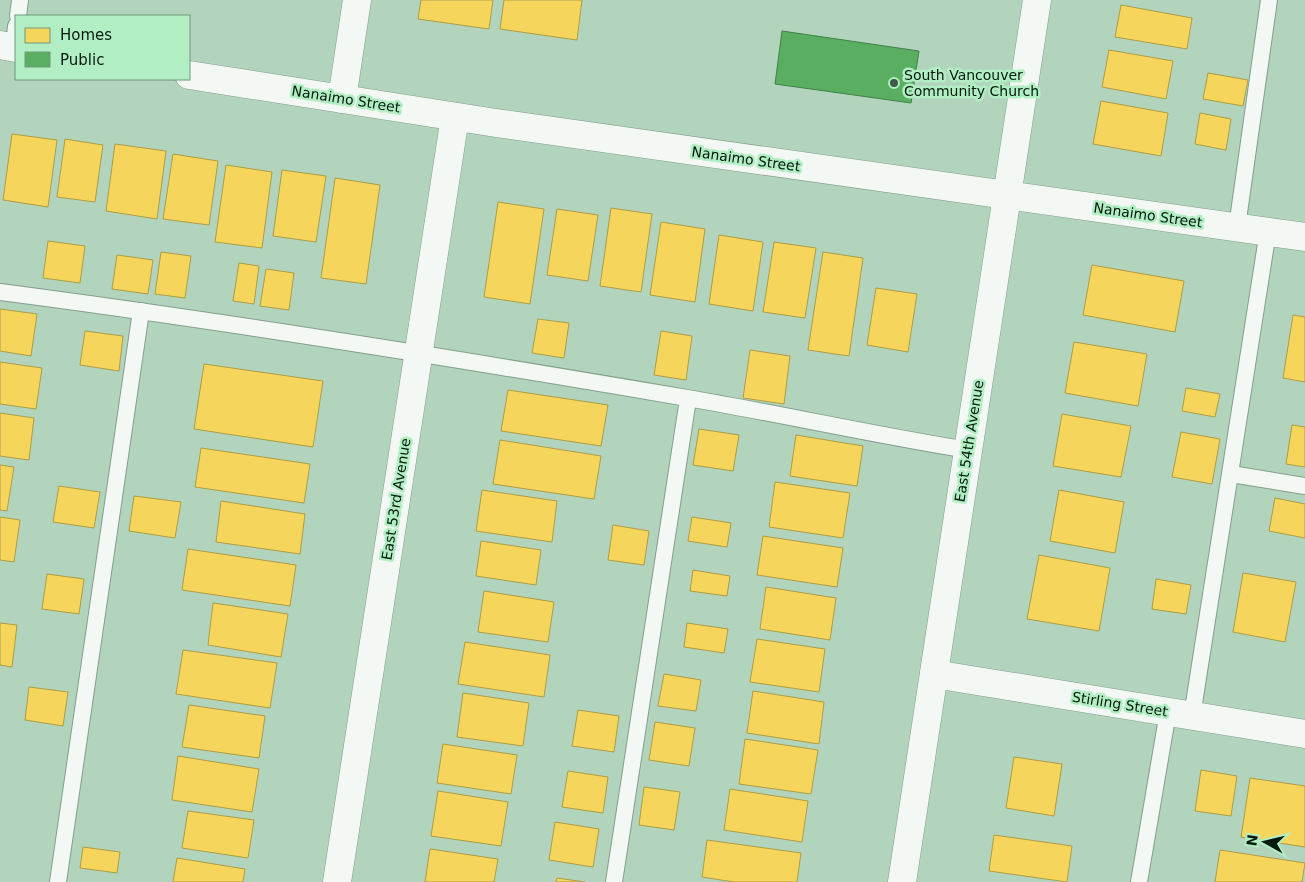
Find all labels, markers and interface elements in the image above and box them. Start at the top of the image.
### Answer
legend [15,15,190,80]
text: Homes [60,26,112,44]
text: Public [60,51,104,69]
place label: South Vancouver Community Church [904,67,1039,99]
marker: South Vancouver Community Church [888,77,900,89]
street label: Nanaimo Street [291,83,402,116]
street label: Nanaimo Street [691,143,802,175]
street label: Nanaimo Street [1093,199,1204,231]
street label: East 54th Avenue [951,379,987,503]
street label: East 53rd Avenue [378,437,414,561]
street label: Stirling Street [1071,689,1169,720]
north arrow [1240,817,1290,867]
text: N [1243,833,1261,847]

